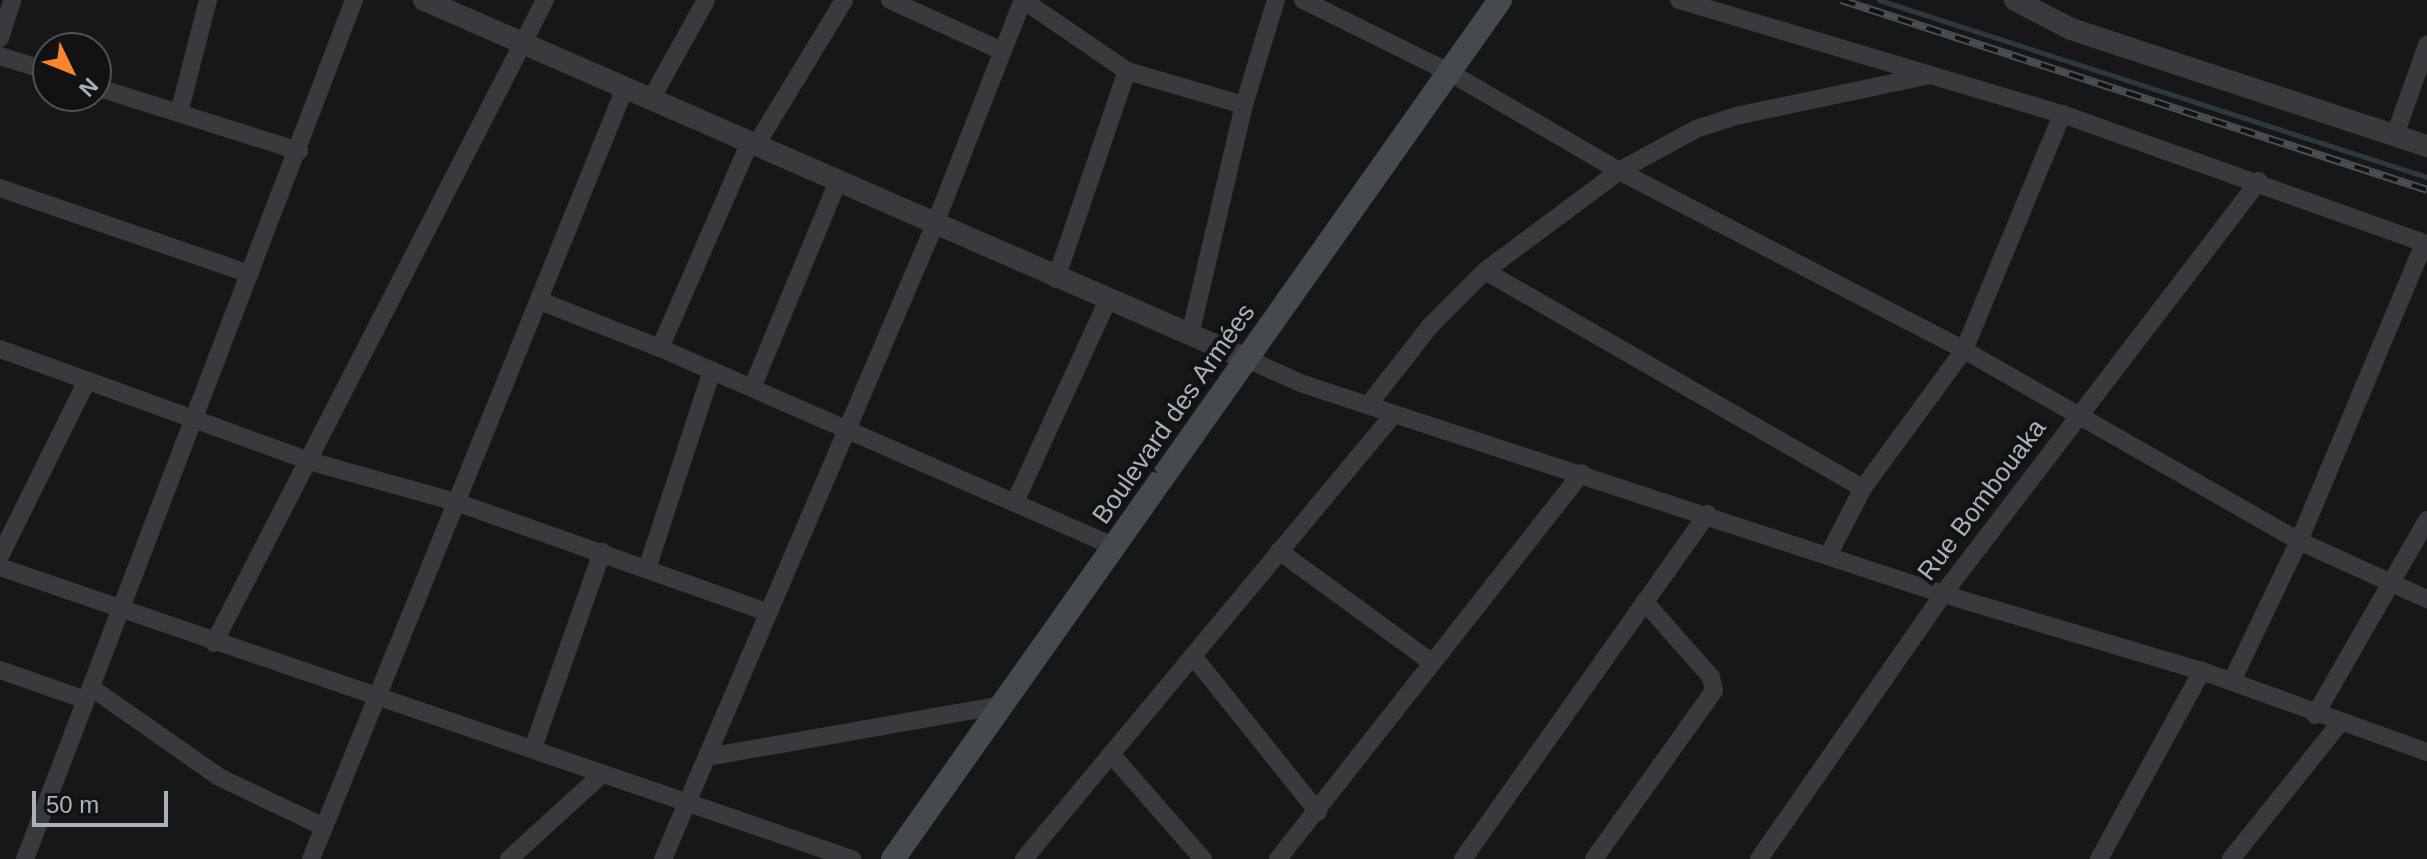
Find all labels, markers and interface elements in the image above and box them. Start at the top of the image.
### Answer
north arrow [32,32,112,112]
text: N [74,73,103,102]
street label: Boulevard des Armées [1086,297,1262,531]
street label: Rue Bombouaka [1911,413,2053,587]
scale bar [36,775,172,825]
text: 50 m [46,791,99,818]

